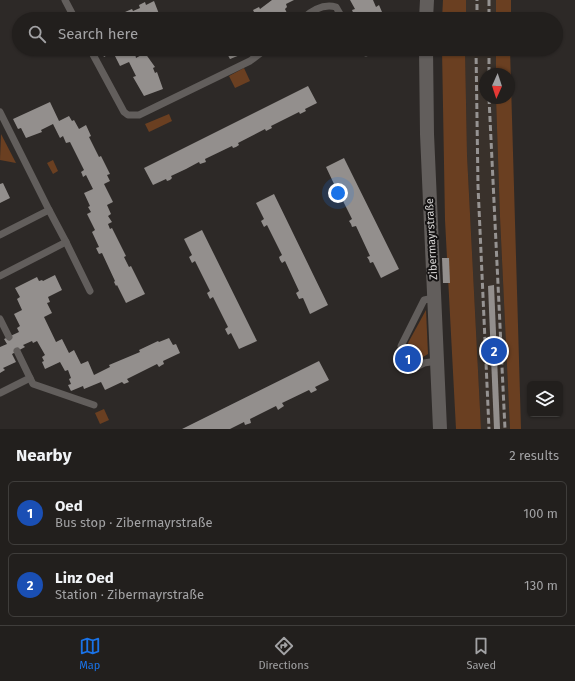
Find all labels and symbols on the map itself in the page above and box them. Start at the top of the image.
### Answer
north arrow [479,68,515,104]
your location [328,183,348,203]
street label: Zibermayrstraße [423,198,440,280]
pin: 2 [481,336,507,366]
pin: 1 [395,344,421,374]

